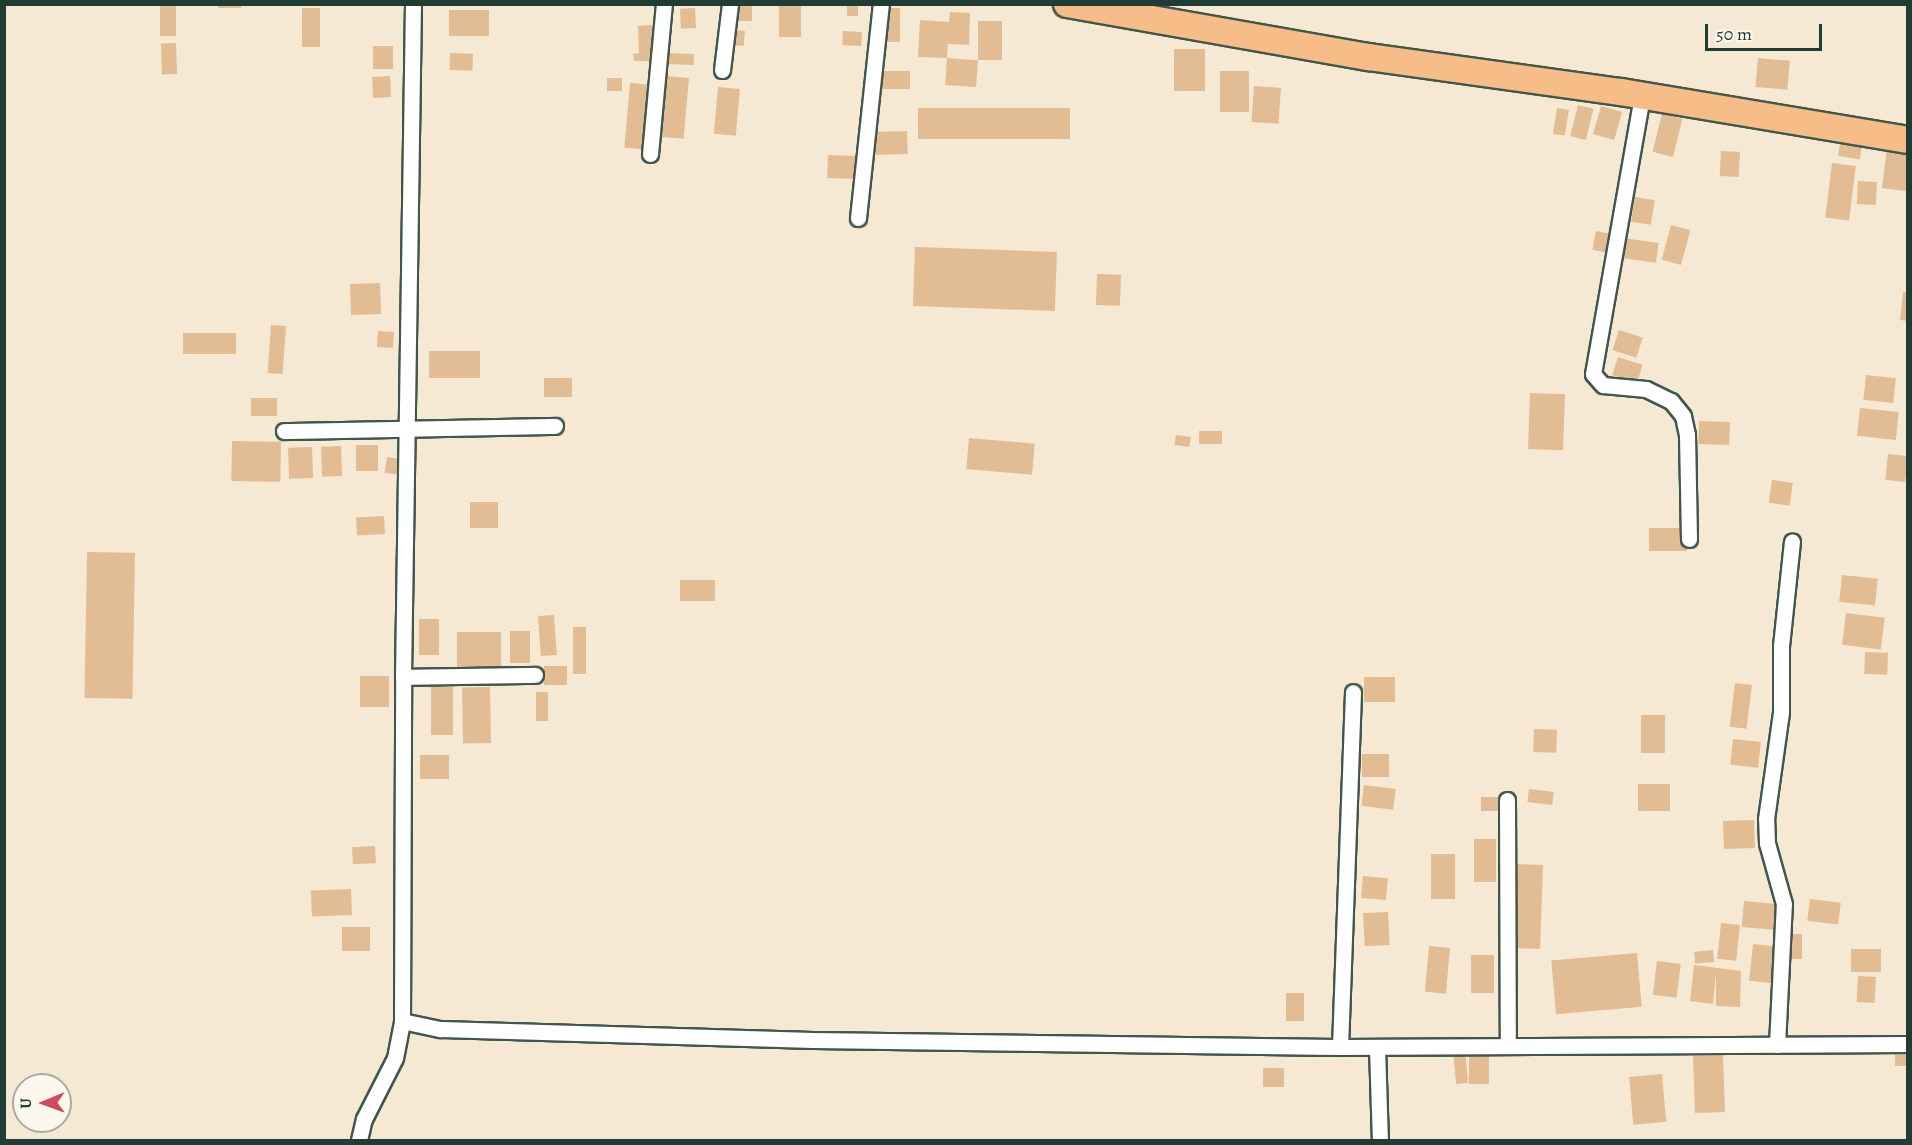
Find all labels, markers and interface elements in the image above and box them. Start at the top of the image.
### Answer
scale bar [1708,12,1825,50]
text: 50 m [1716,22,1752,46]
north arrow [12,1073,72,1133]
text: U [15,1098,37,1109]

